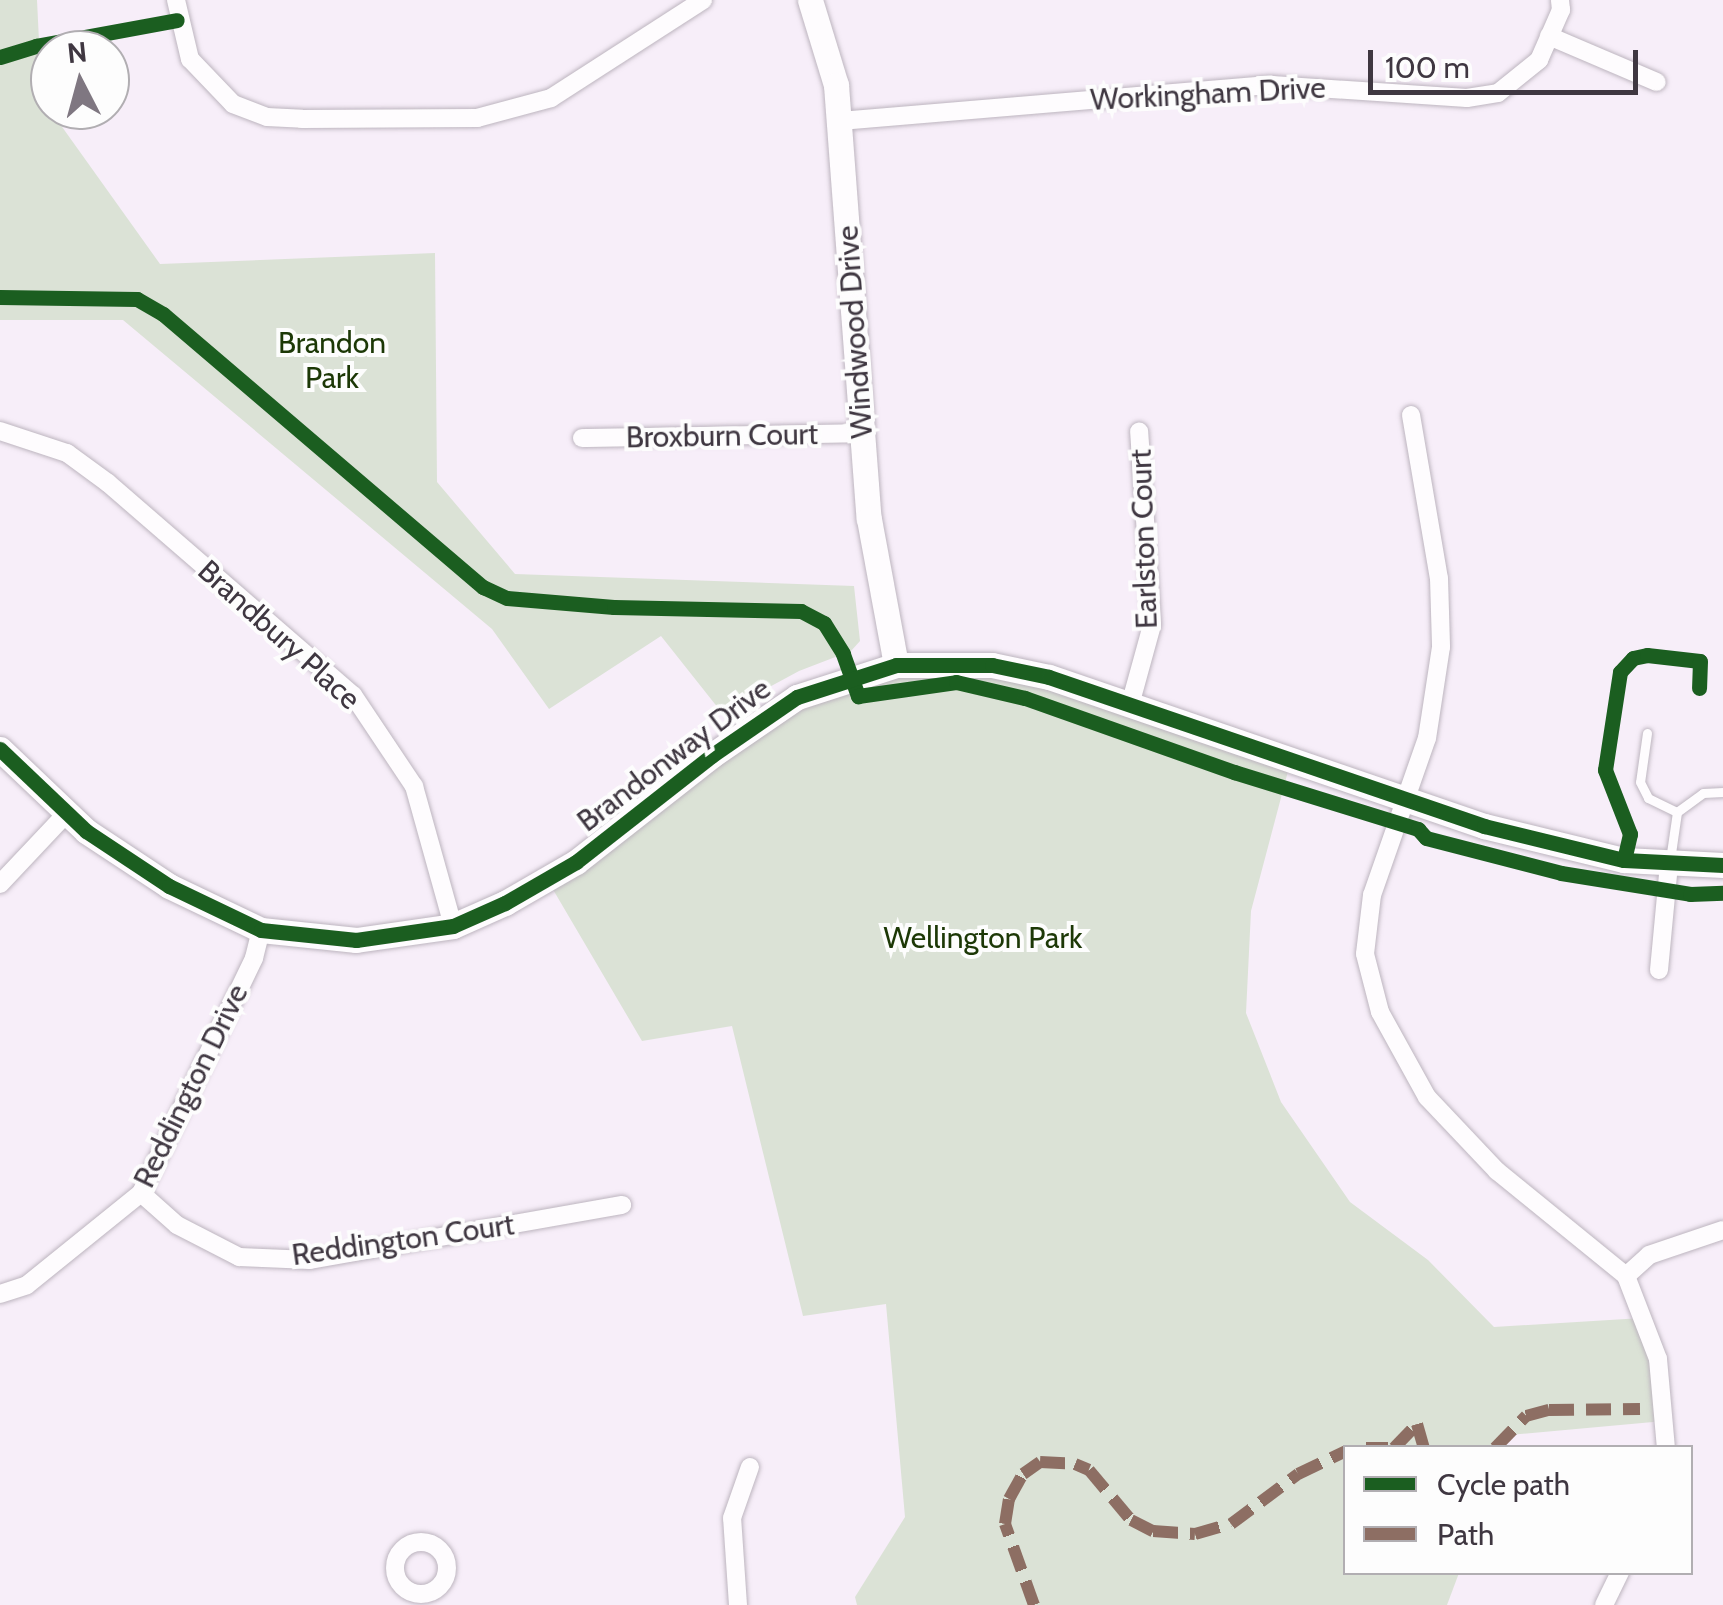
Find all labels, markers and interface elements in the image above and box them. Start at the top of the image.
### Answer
north arrow [30,30,130,130]
scale bar [1373,30,1643,92]
text: N [65,34,89,70]
text: 100 m [1385,49,1470,86]
street label: Workingham Drive [1089,70,1327,118]
street label: Windwood Drive [830,224,880,440]
park label: Brandon Park [278,325,386,396]
street label: Broxburn Court [626,416,818,456]
street label: Earlston Court [1123,448,1165,630]
street label: Brandbury Place [190,553,368,717]
street label: Brandonway Drive [570,671,778,839]
park label: Wellington Park [884,920,1082,956]
street label: Reddington Drive [126,979,256,1193]
street label: Reddington Court [290,1207,516,1273]
legend [1343,1445,1693,1575]
text: Cycle path [1437,1466,1570,1503]
text: Path [1437,1516,1494,1553]

